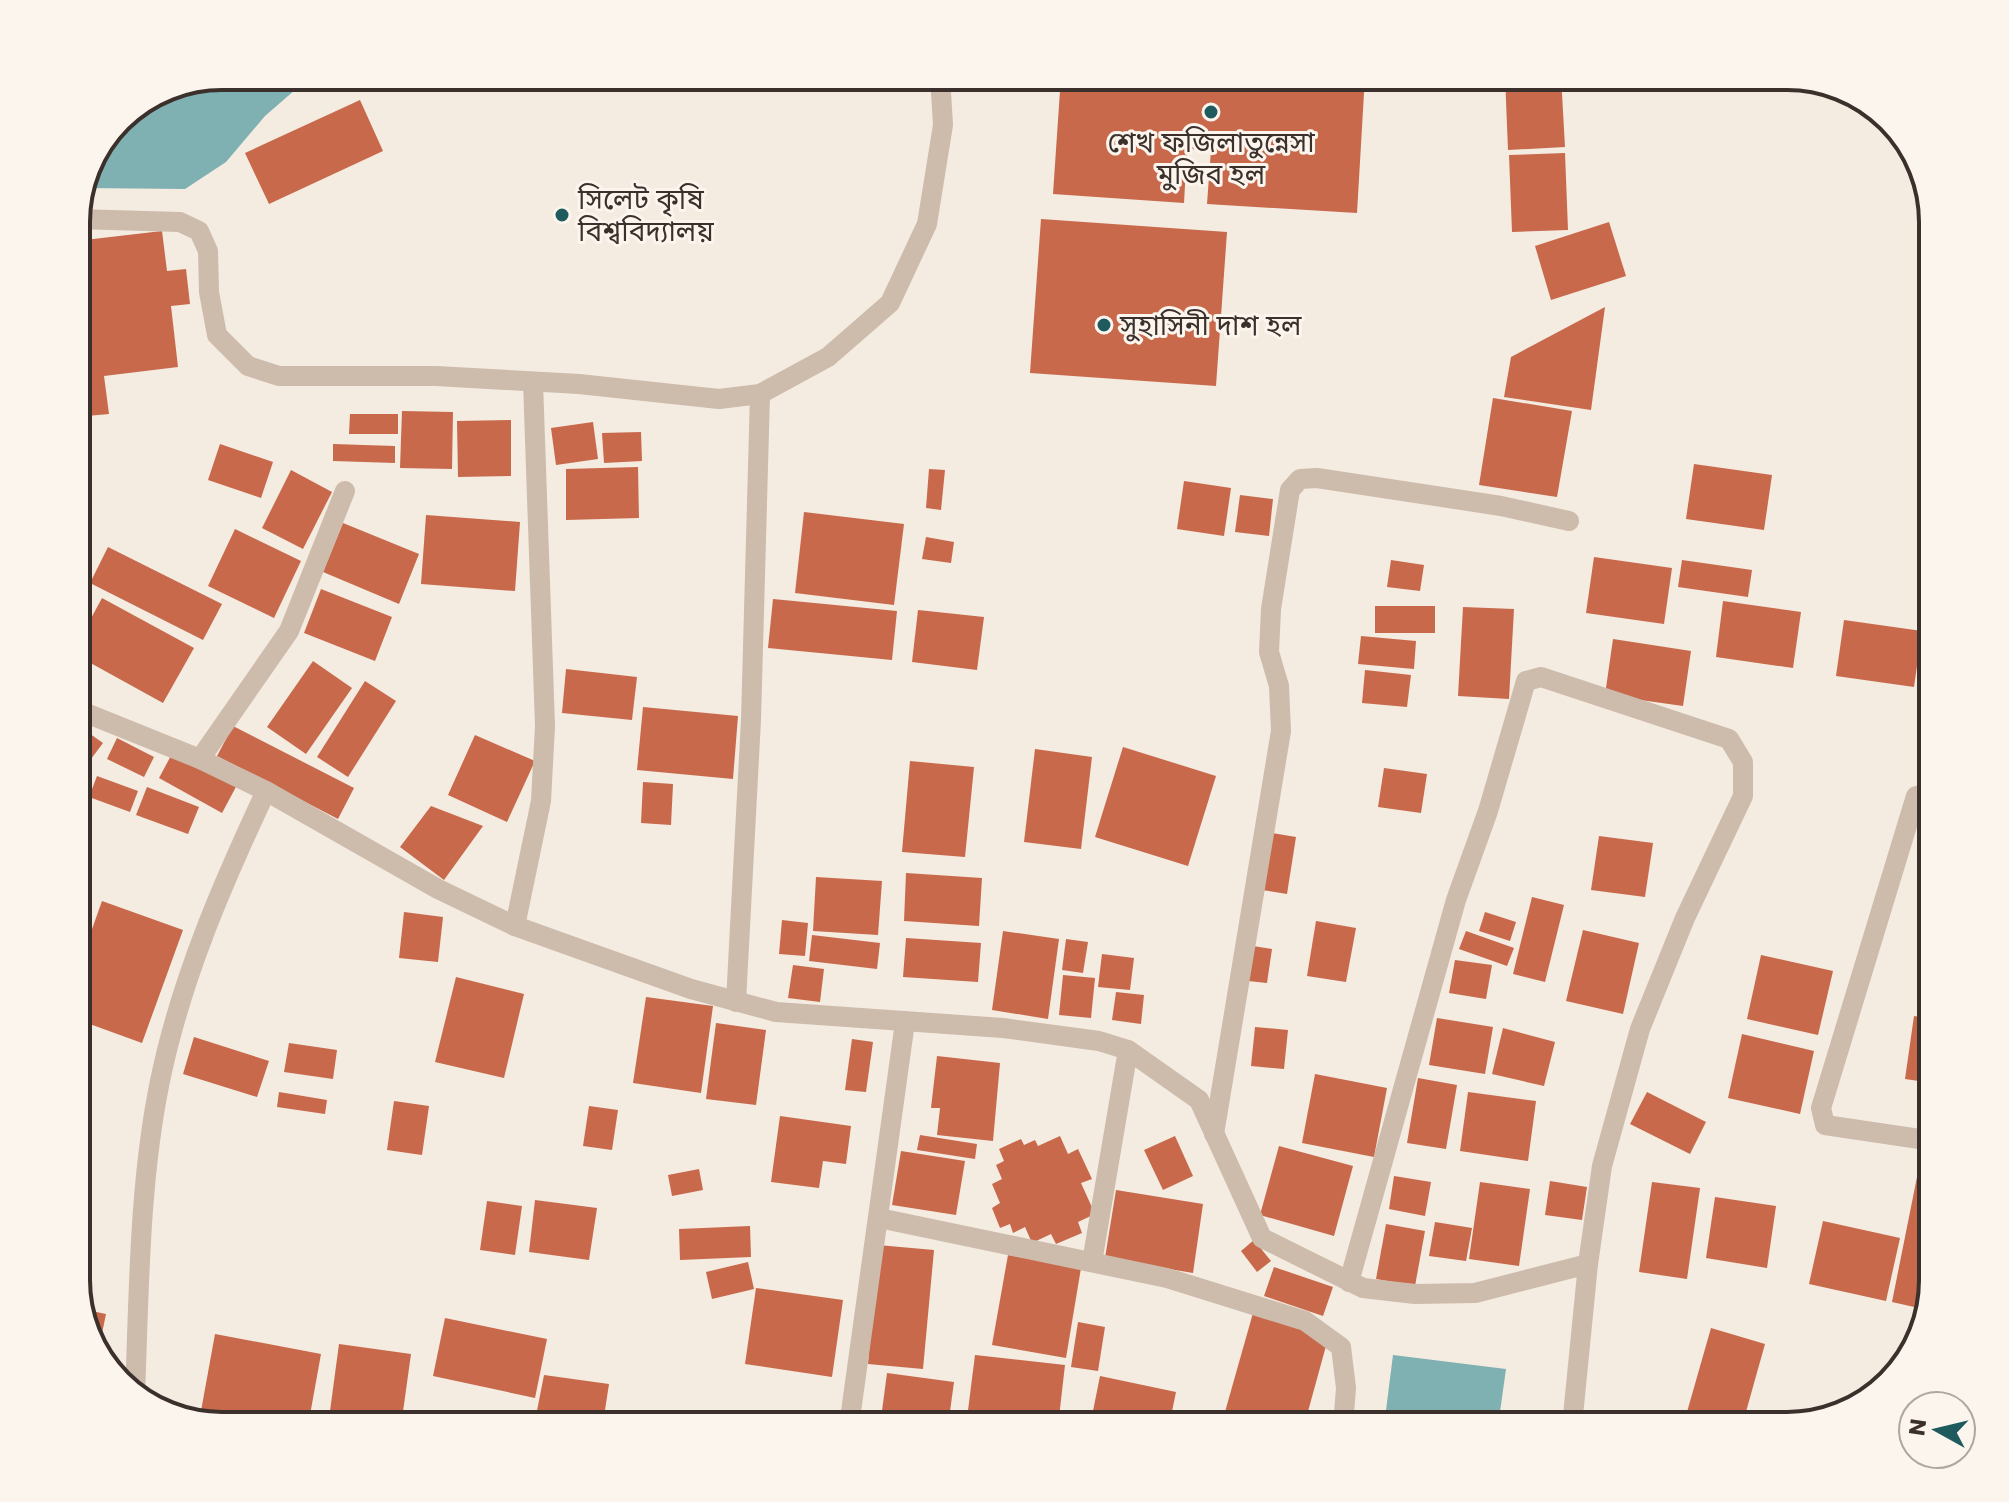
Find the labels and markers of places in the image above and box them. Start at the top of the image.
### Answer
marker: শেখ ফজিলাতুন্নেসা মুজিব হল [1202,103,1220,121]
place label: শেখ ফজিলাতুন্নেসা মুজিব হল [1107,123,1315,194]
place label: সিলেট কৃষি বিশ্ববিদ্যালয় [577,180,714,251]
marker: সিলেট কৃষি বিশ্ববিদ্যালয় [553,206,571,224]
place label: সুহাসিনী দাশ হল [1119,306,1302,345]
marker: সুহাসিনী দাশ হল [1095,316,1113,334]

